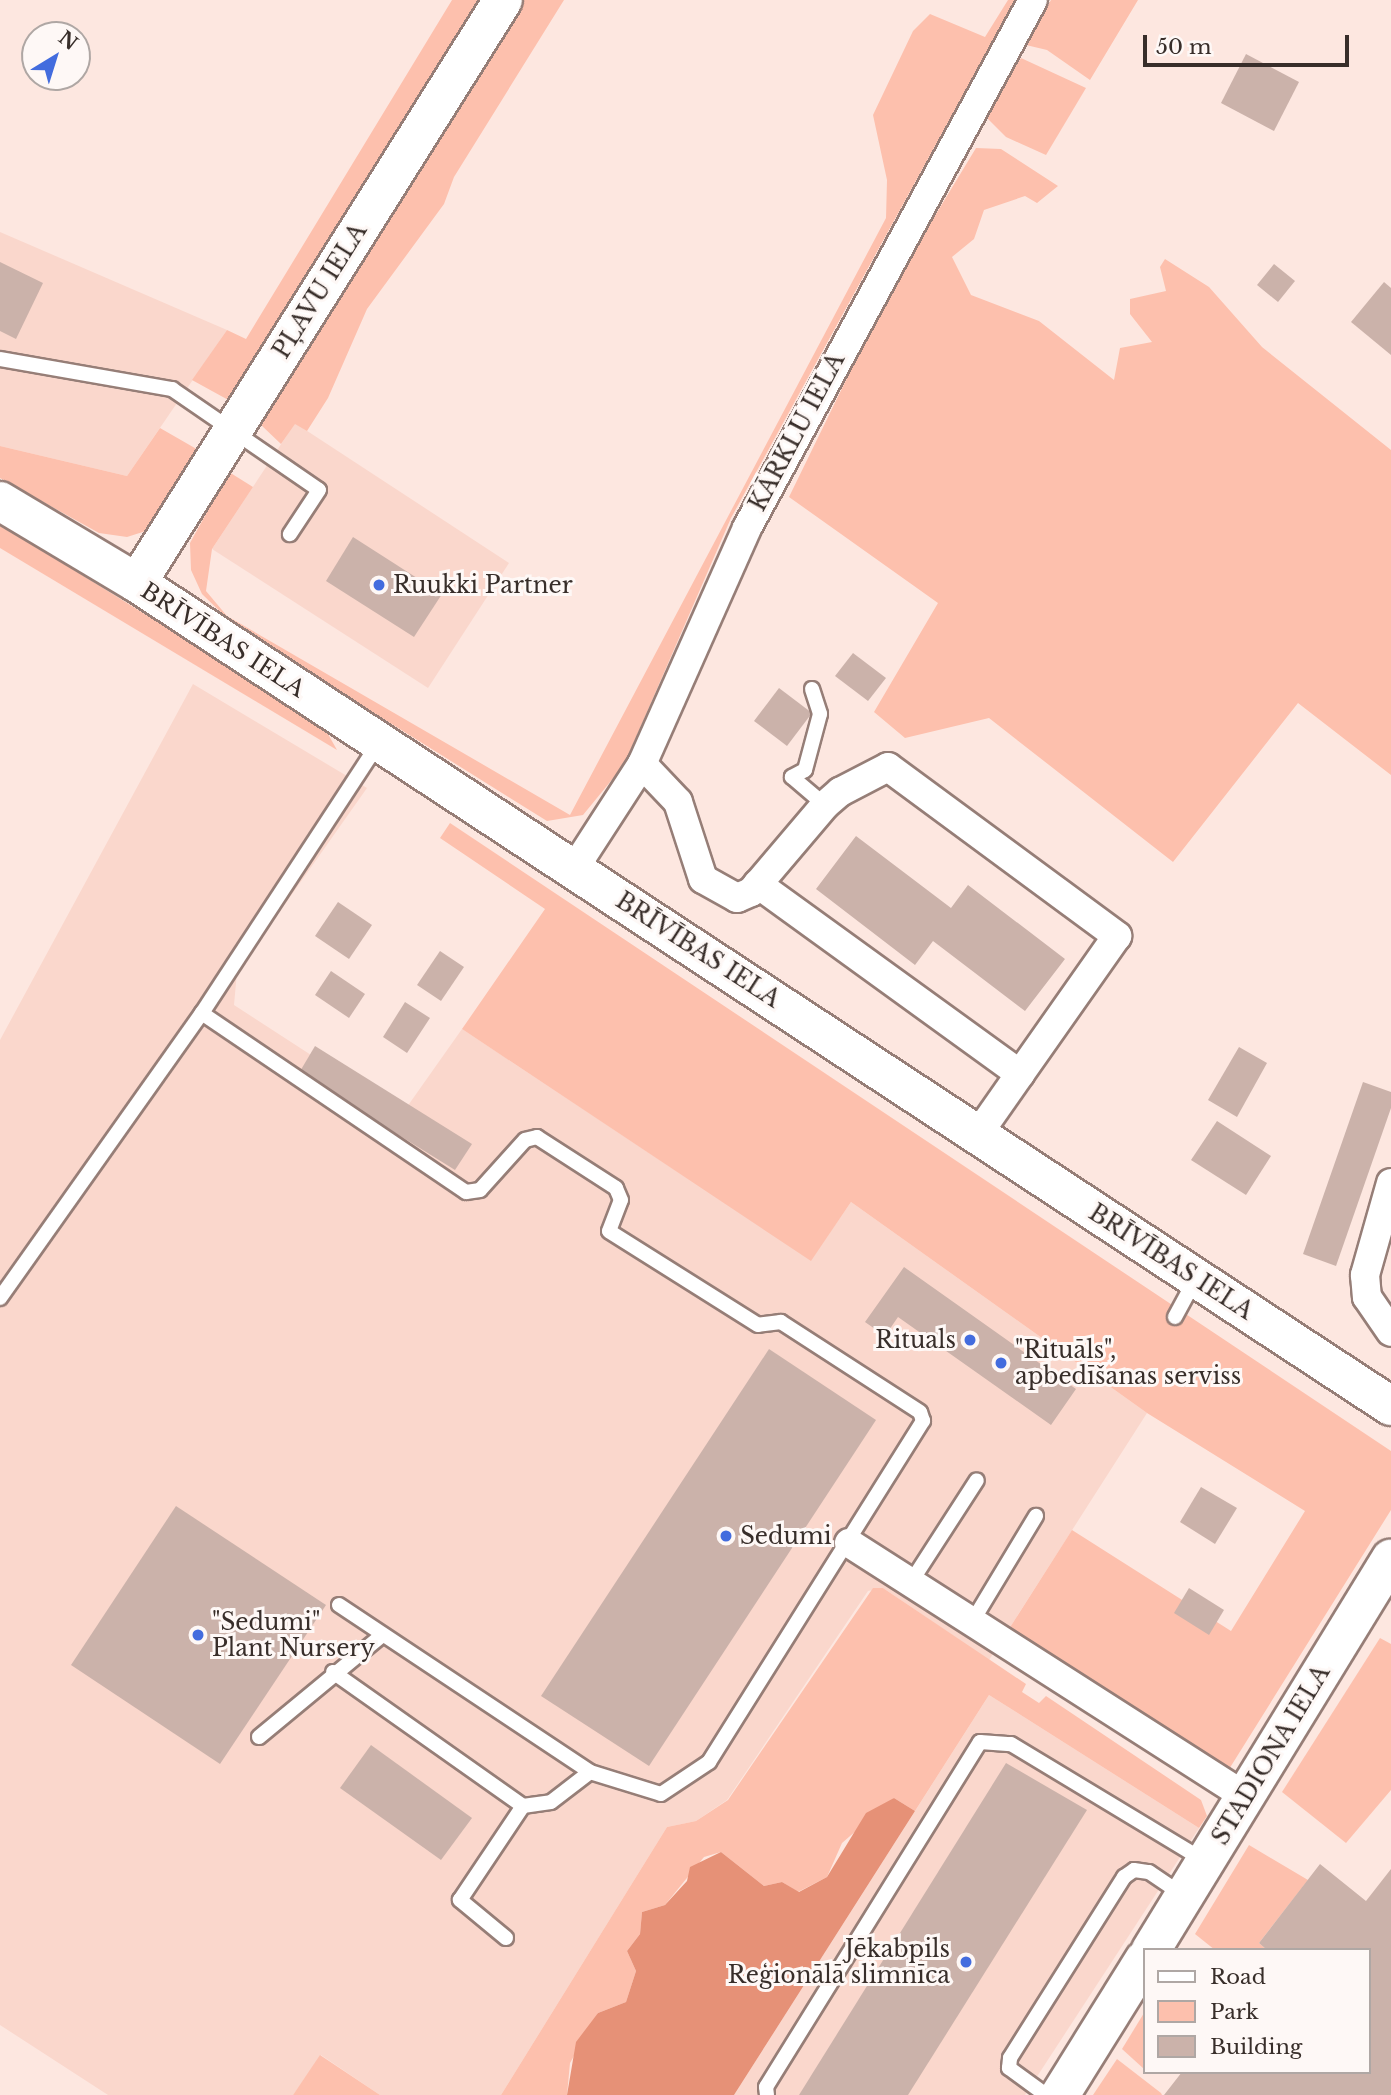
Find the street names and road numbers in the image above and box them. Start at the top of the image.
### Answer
street label: PĻAVU IELA [268,219,372,363]
street label: KĀRKLU IELA [744,348,850,516]
street label: BRĪVĪBAS IELA [136,577,310,703]
street label: BRĪVĪBAS IELA [611,887,785,1013]
street label: BRĪVĪBAS IELA [1084,1199,1258,1325]
street label: STADIONA IELA [1206,1660,1336,1850]

